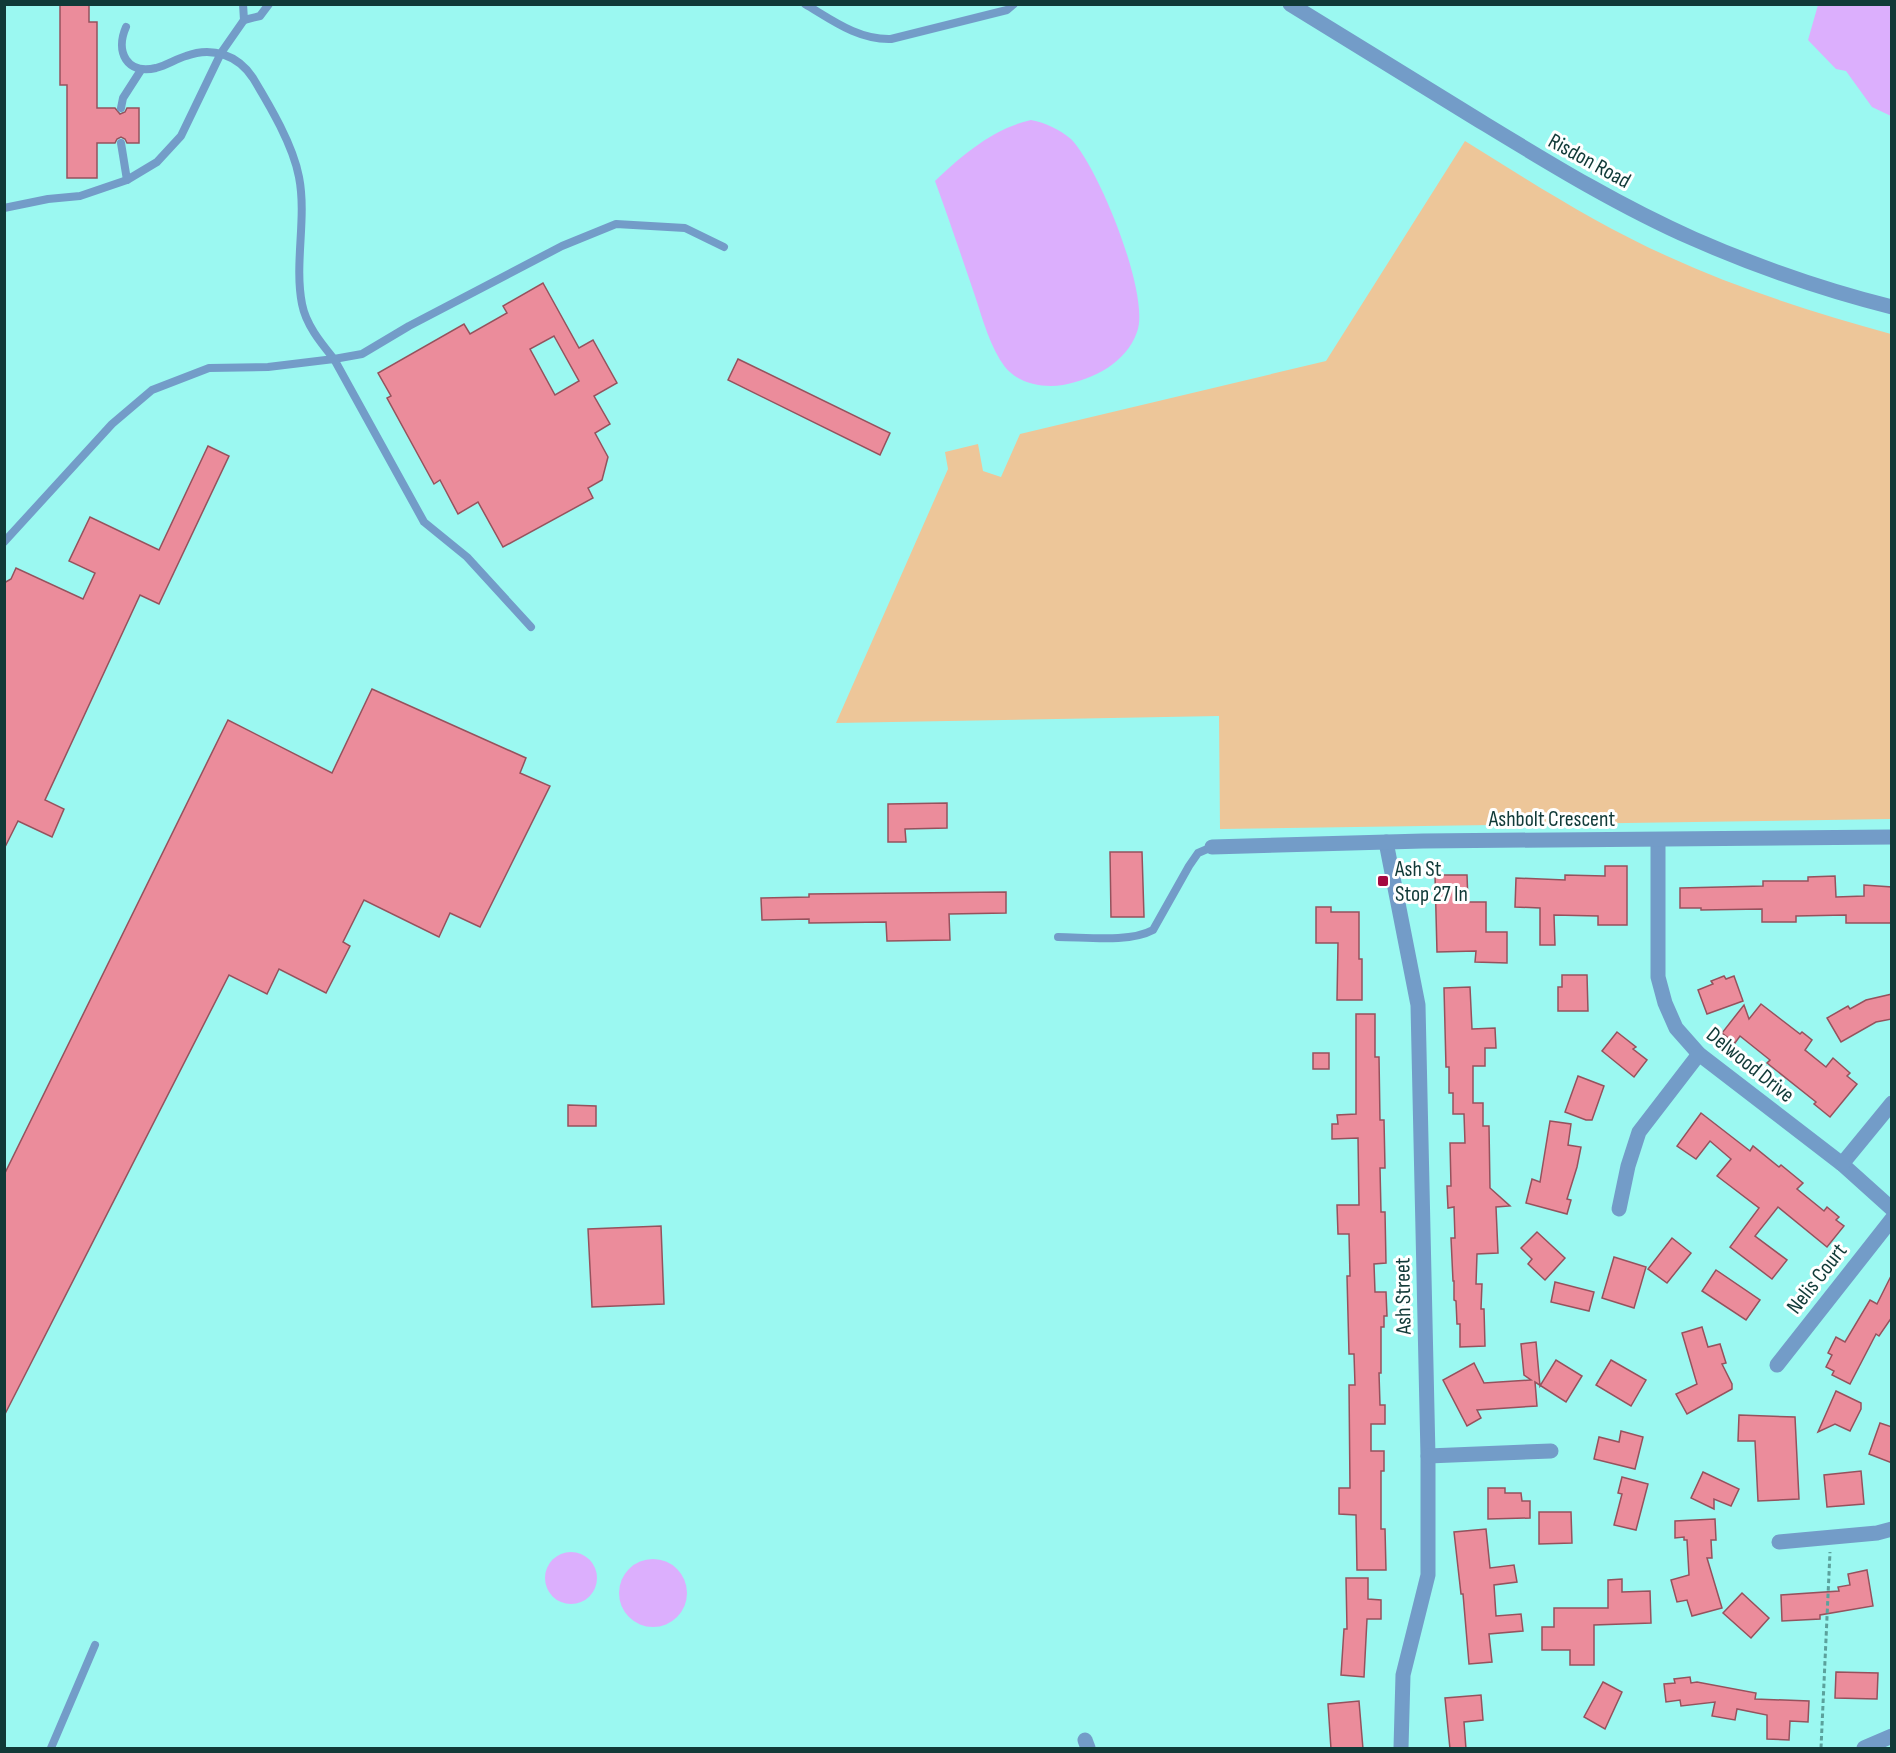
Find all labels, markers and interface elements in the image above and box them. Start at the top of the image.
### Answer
street label: Risdon Road [1543,128,1635,195]
street label: Ashbolt Crescent [1488,806,1616,833]
place label: Ash St Stop 27 In [1394,856,1468,908]
marker: Ash St Stop 27 In [1376,874,1390,888]
street label: Delwood Drive [1701,1022,1799,1109]
street label: Nelis Court [1781,1238,1853,1320]
street label: Ash Street [1389,1257,1418,1336]

